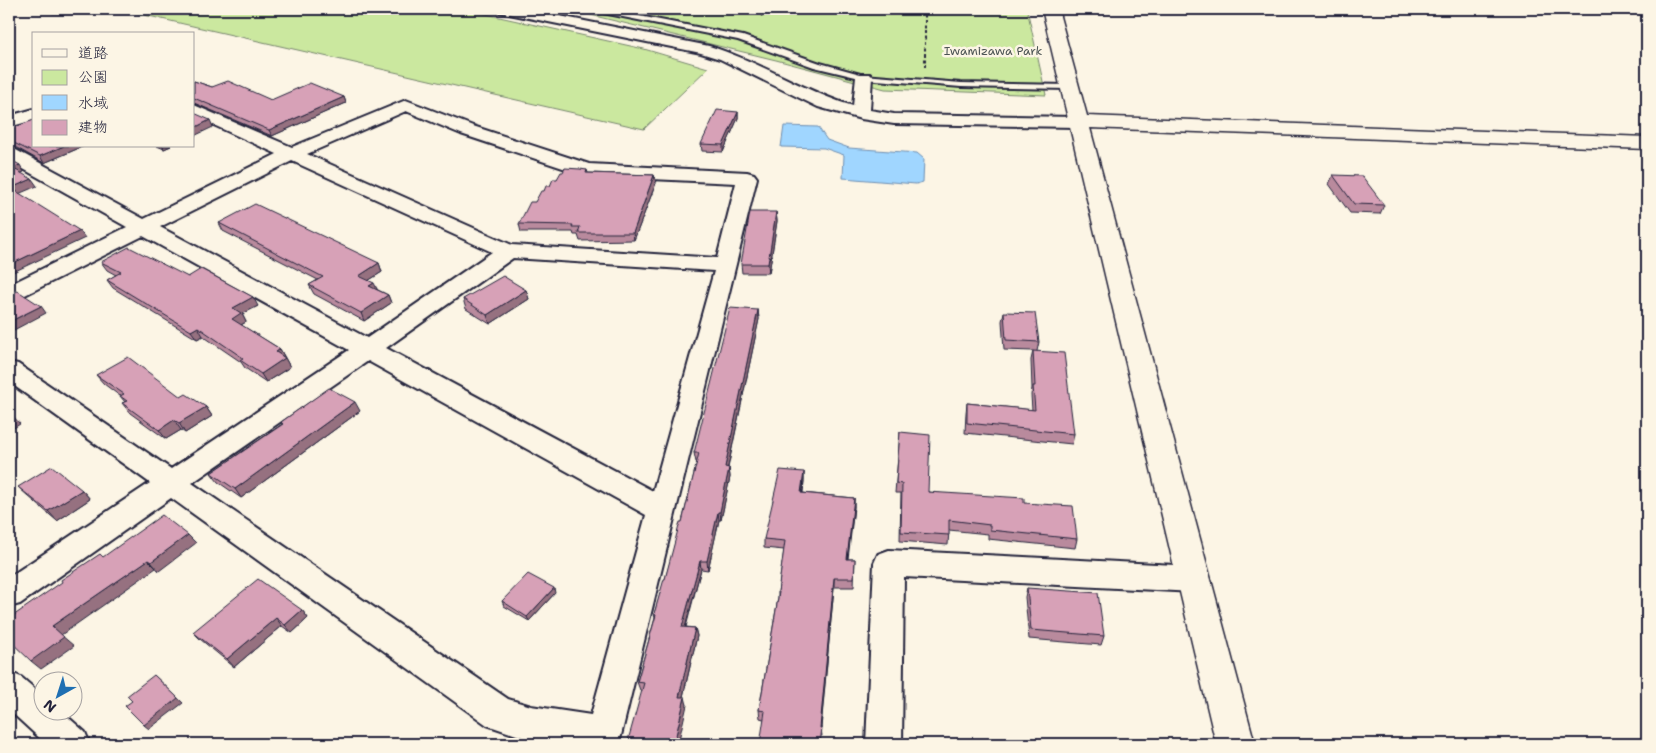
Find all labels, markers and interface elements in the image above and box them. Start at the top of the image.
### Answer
legend [32,32,195,148]
text: 道路 [78,43,108,63]
park label: Iwamizawa Park [944,43,1042,59]
text: 公園 [78,67,108,87]
text: 水域 [78,93,108,113]
text: 建物 [78,117,108,137]
north arrow [32,670,82,720]
text: N [40,696,60,717]

